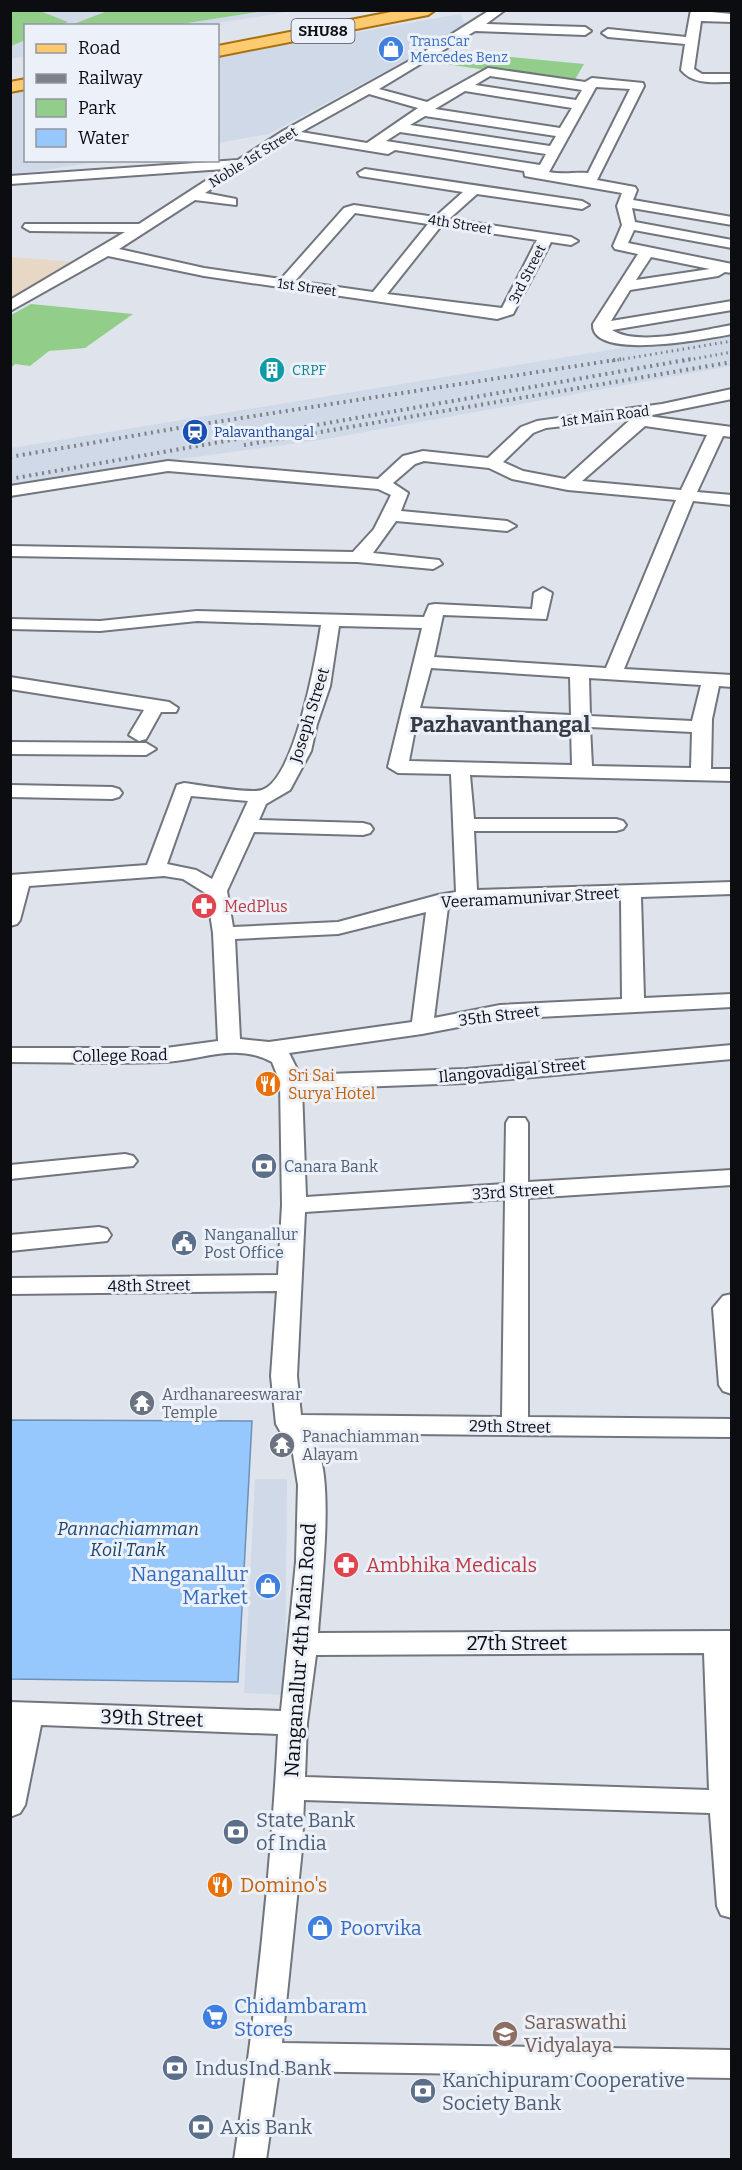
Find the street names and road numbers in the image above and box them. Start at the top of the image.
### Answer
road number: SHU88 [292,19,354,43]
street label: Noble 1st Street [206,123,301,191]
street label: 4th Street [427,211,493,238]
street label: 3rd Street [505,242,550,307]
street label: 1st Street [276,275,338,300]
street label: 1st Main Road [560,403,650,430]
street label: Joseph Street [286,665,333,766]
street label: Veeramamunivar Street [440,883,620,912]
street label: 35th Street [457,1001,541,1030]
street label: College Road [72,1045,168,1066]
street label: Ilangovadigal Street [437,1055,587,1086]
street label: 33rd Street [471,1179,555,1204]
street label: 48th Street [107,1275,191,1296]
street label: 29th Street [469,1416,551,1437]
street label: Nanganallur 4th Main Road [279,1522,321,1778]
street label: 27th Street [467,1631,567,1655]
street label: 39th Street [100,1704,204,1732]

